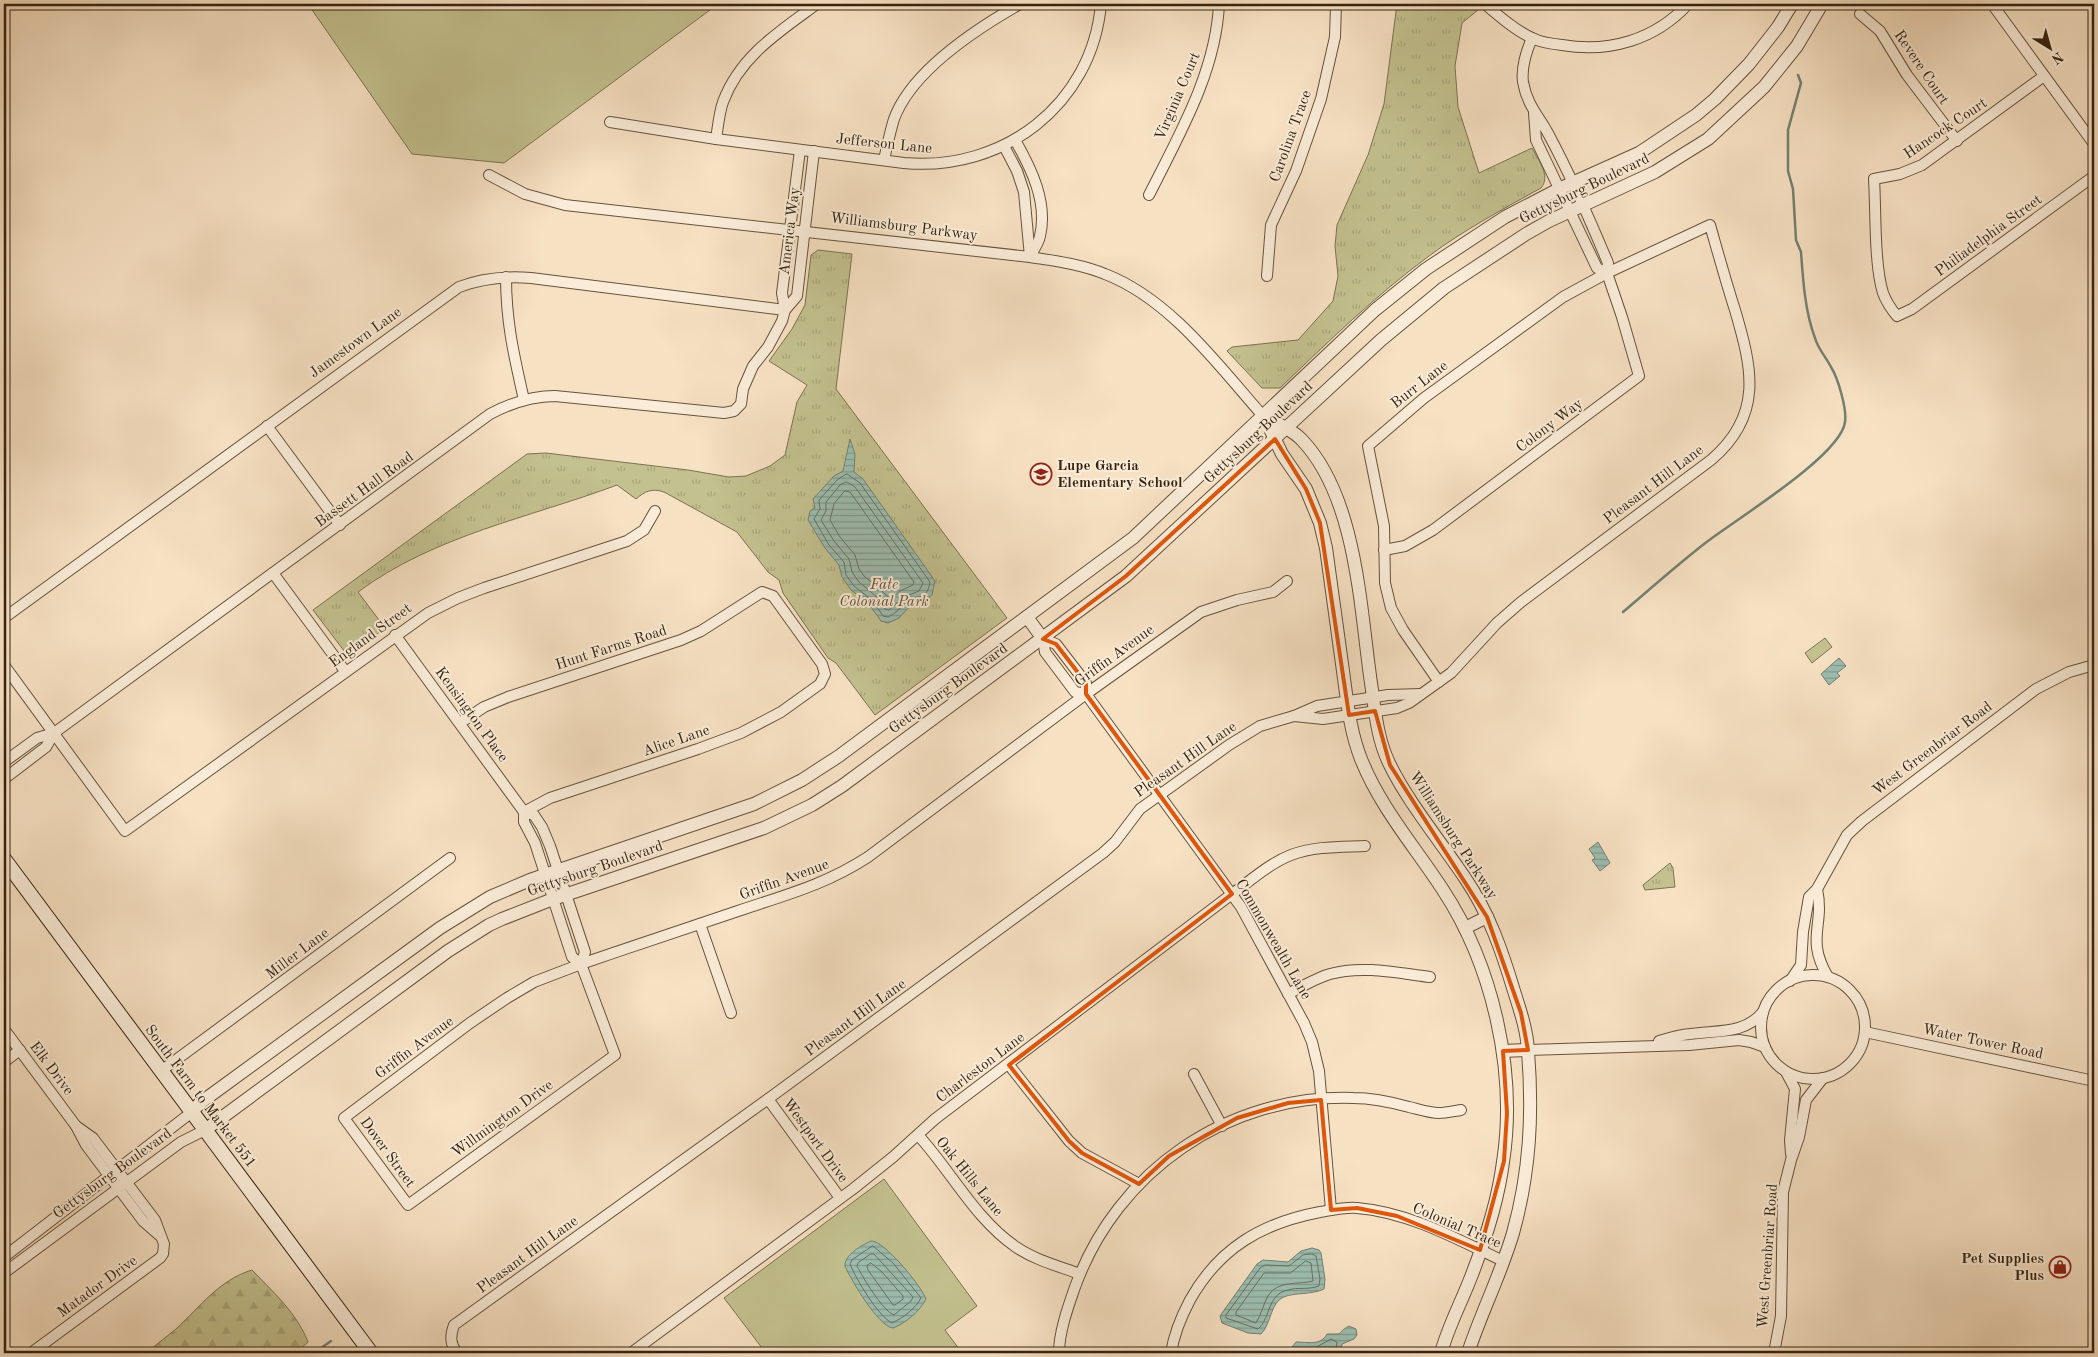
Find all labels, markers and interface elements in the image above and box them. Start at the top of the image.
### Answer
north arrow [2026,22,2076,72]
street label: Revere Court [1891,28,1951,108]
text: N [2048,49,2066,67]
street label: Virginia Court [1153,50,1204,143]
street label: Carolina Trace [1268,88,1315,184]
street label: Hancock Court [1902,96,1990,163]
street label: Jefferson Lane [835,132,933,157]
street label: Gettysburg Boulevard [1517,151,1652,227]
street label: America Way [778,186,803,276]
street label: Philiadelphia Street [1933,193,2045,280]
street label: Williamsburg Parkway [829,211,979,244]
street label: Jamestown Lane [307,305,405,382]
street label: Burr Lane [1389,358,1451,412]
street label: Gettysburg Boulevard [1202,379,1316,487]
street label: Colony Way [1514,396,1586,456]
street label: Pleasant Hill Lane [1601,443,1707,527]
street label: Bassett Hall Road [313,450,417,531]
place label: Lupe Garcia Elementary School [1057,459,1183,491]
school or university icon: Lupe Garcia Elementary School [1029,462,1053,486]
park label: Fate Colonial Park [839,578,929,610]
street label: England Street [327,601,415,671]
street label: Hunt Farms Road [554,623,669,674]
street label: Griffin Avenue [1073,623,1157,690]
street label: Gettysburg Boulevard [887,641,1011,737]
street label: Kensington Place [431,665,510,765]
street label: West Greenbriar Road [1870,699,1996,799]
street label: Pleasant Hill Lane [1132,719,1240,801]
street label: Alice Lane [641,723,712,760]
street label: Williamsburg Parkway [1406,769,1500,902]
street label: Gettysburg Boulevard [526,839,665,900]
street label: Griffin Avenue [738,857,831,904]
street label: Commonwealth Lane [1232,877,1313,1003]
street label: Miller Lane [264,926,332,983]
street label: Pleasant Hill Lane [803,977,909,1060]
street label: Griffin Avenue [373,1014,457,1082]
street label: Water Tower Road [1921,1022,2045,1063]
street label: South Farm to Market 551 [141,1023,258,1171]
street label: Charleston Lane [934,1030,1028,1106]
street label: Elk Drive [26,1039,76,1098]
street label: Willmington Drive [450,1078,556,1161]
street label: Westport Drive [779,1096,850,1186]
street label: Dover Street [356,1115,417,1191]
street label: Gettysburg Boulevard [51,1126,175,1222]
street label: Oak Hills Lane [932,1135,1005,1219]
street label: West Greenbriar Road [1756,1183,1781,1329]
street label: Colonial Trace [1410,1201,1503,1252]
street label: Pleasant Hill Lane [475,1214,581,1297]
place label: Pet Supplies Plus [1961,1252,2044,1284]
street label: Matador Drive [55,1253,141,1321]
shop icon: Pet Supplies Plus [2048,1255,2072,1279]

